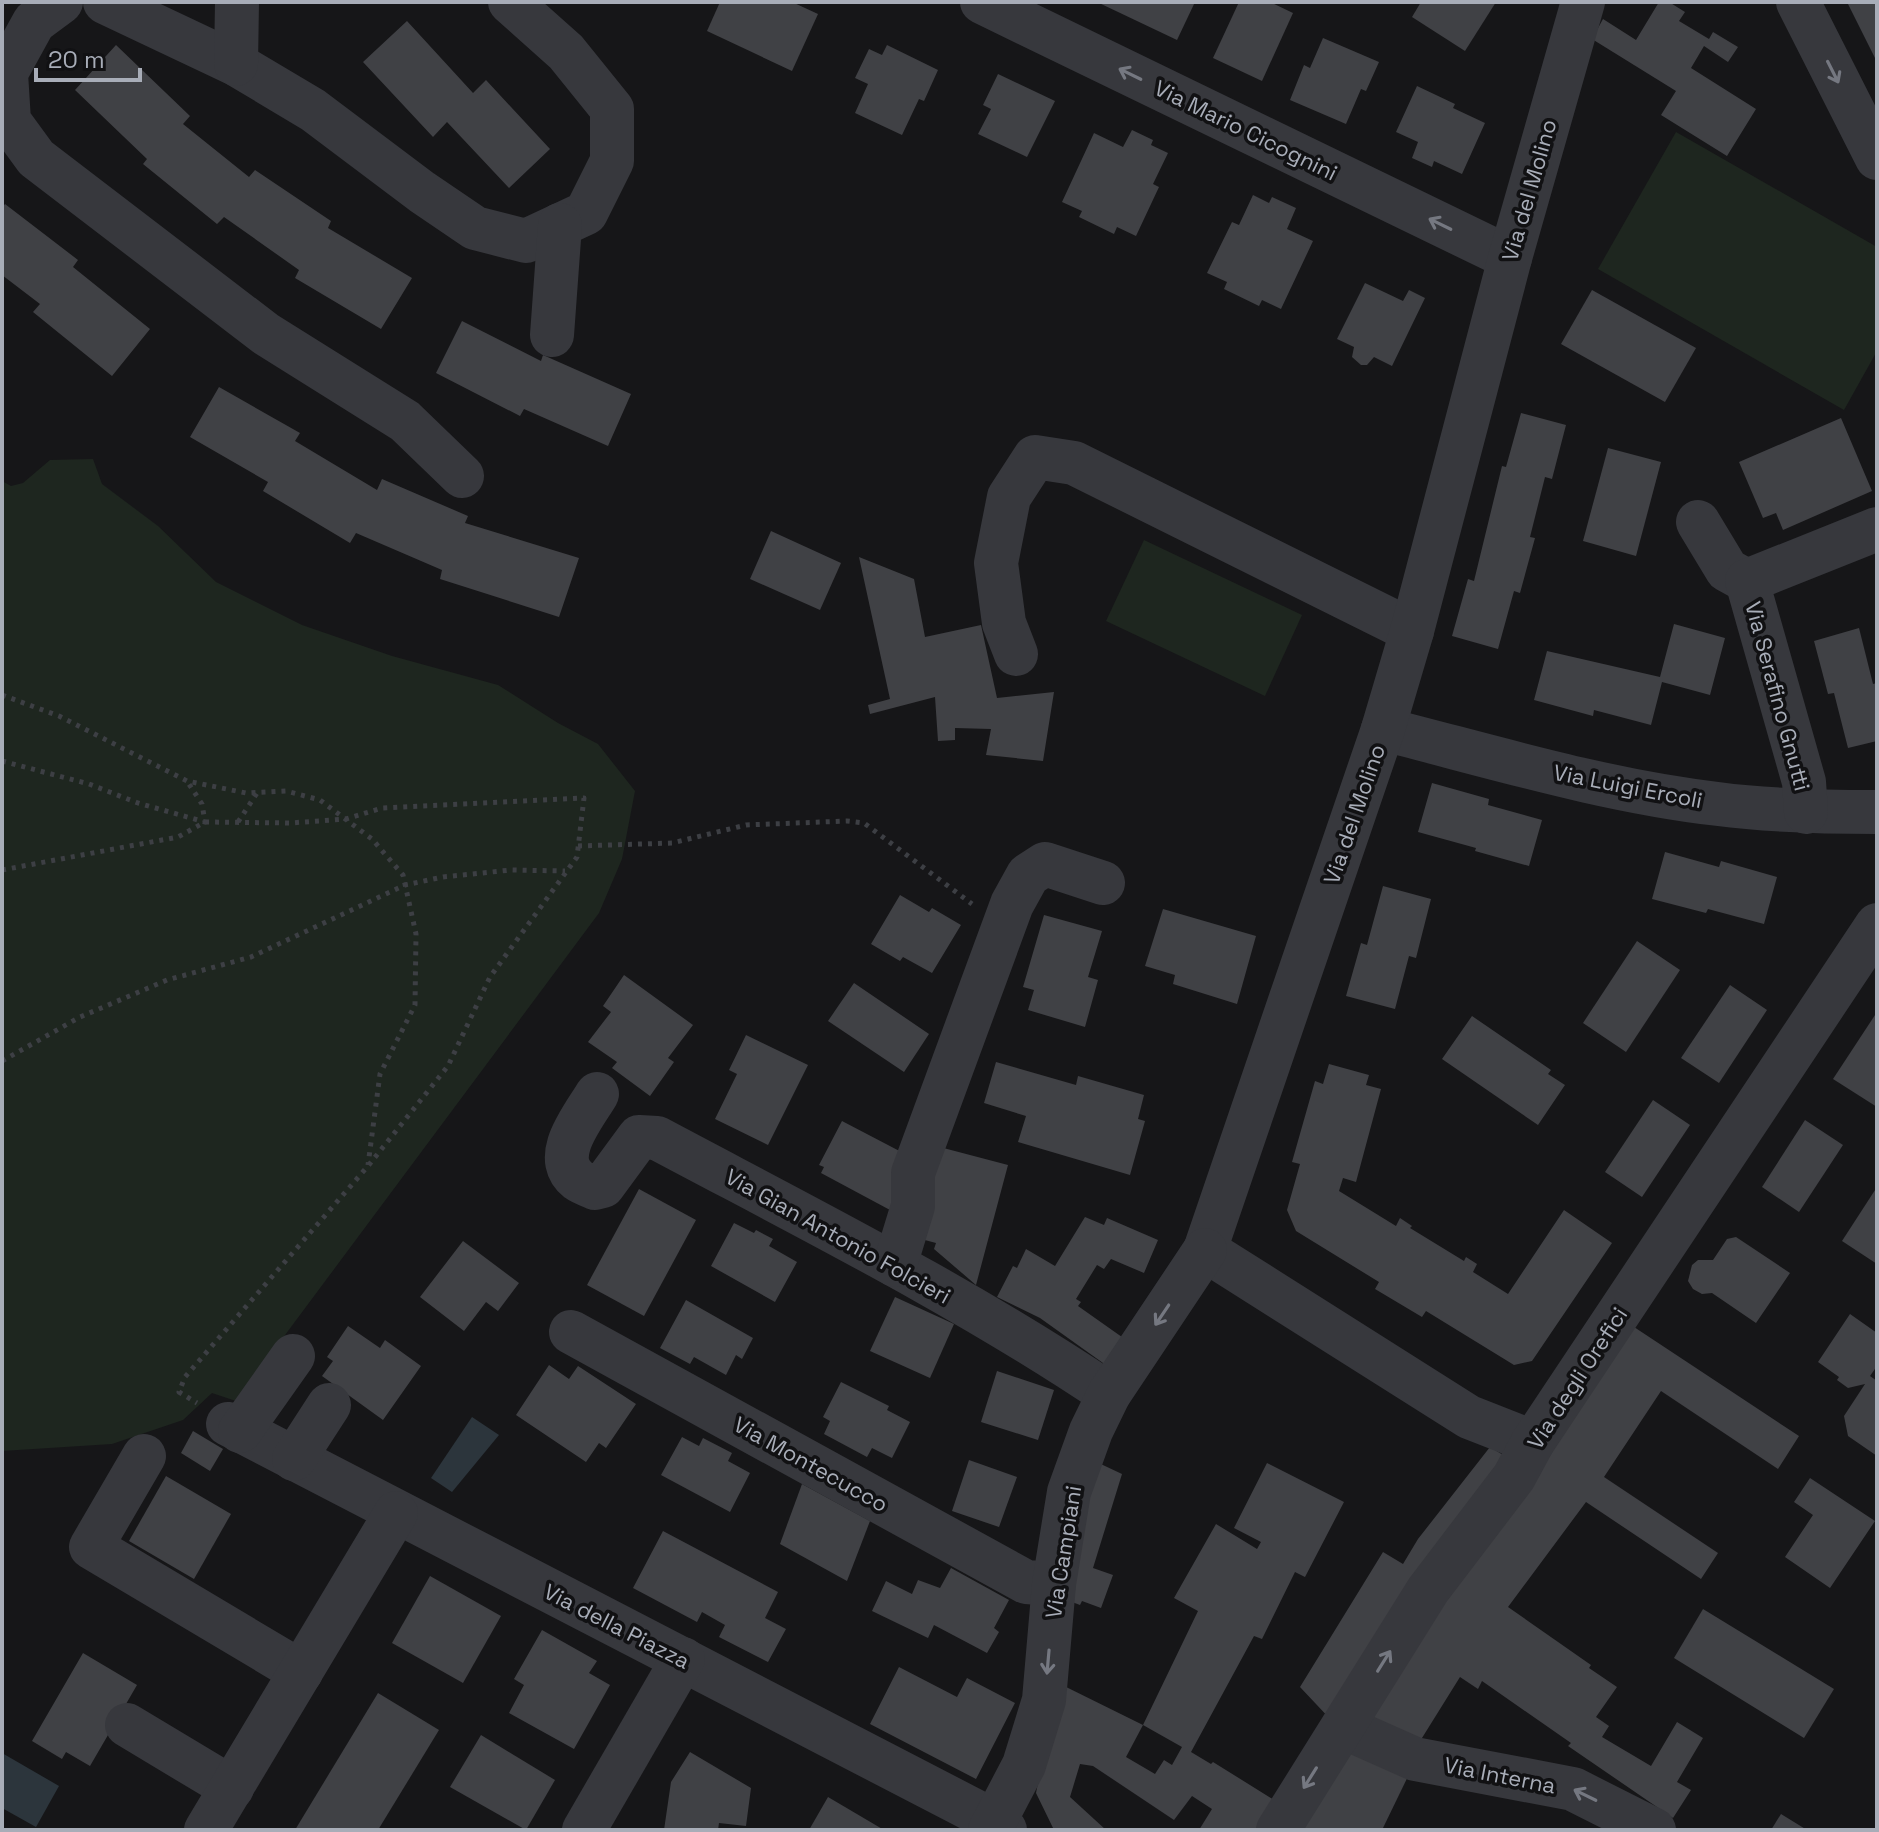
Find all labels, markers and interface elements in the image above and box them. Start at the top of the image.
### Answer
scale bar [36,32,140,82]
text: 20 m [48,44,105,75]
one-way arrow [1826,59,1842,83]
one-way arrow [1119,66,1143,81]
street label: Via Mario Cicognini [1150,74,1342,186]
street label: Via del Molino [1495,116,1563,264]
one-way arrow [1428,216,1452,231]
street label: Via Serafino Gnutti [1739,598,1817,794]
street label: Via del Molino [1317,740,1391,888]
street label: Via Luigi Ercoli [1551,758,1705,814]
street label: Via Gian Antonio Folcieri [720,1162,956,1310]
street label: Via degli Orefici [1521,1302,1633,1454]
one-way arrow [1154,1304,1170,1326]
street label: Via Montecucco [729,1410,893,1518]
street label: Via Campiani [1039,1484,1087,1620]
street label: Via della Piazza [539,1577,695,1675]
one-way arrow [1040,1648,1055,1675]
one-way arrow [1377,1650,1393,1673]
street label: Via Interna [1442,1750,1558,1800]
one-way arrow [1302,1767,1319,1789]
one-way arrow [1573,1787,1597,1802]

